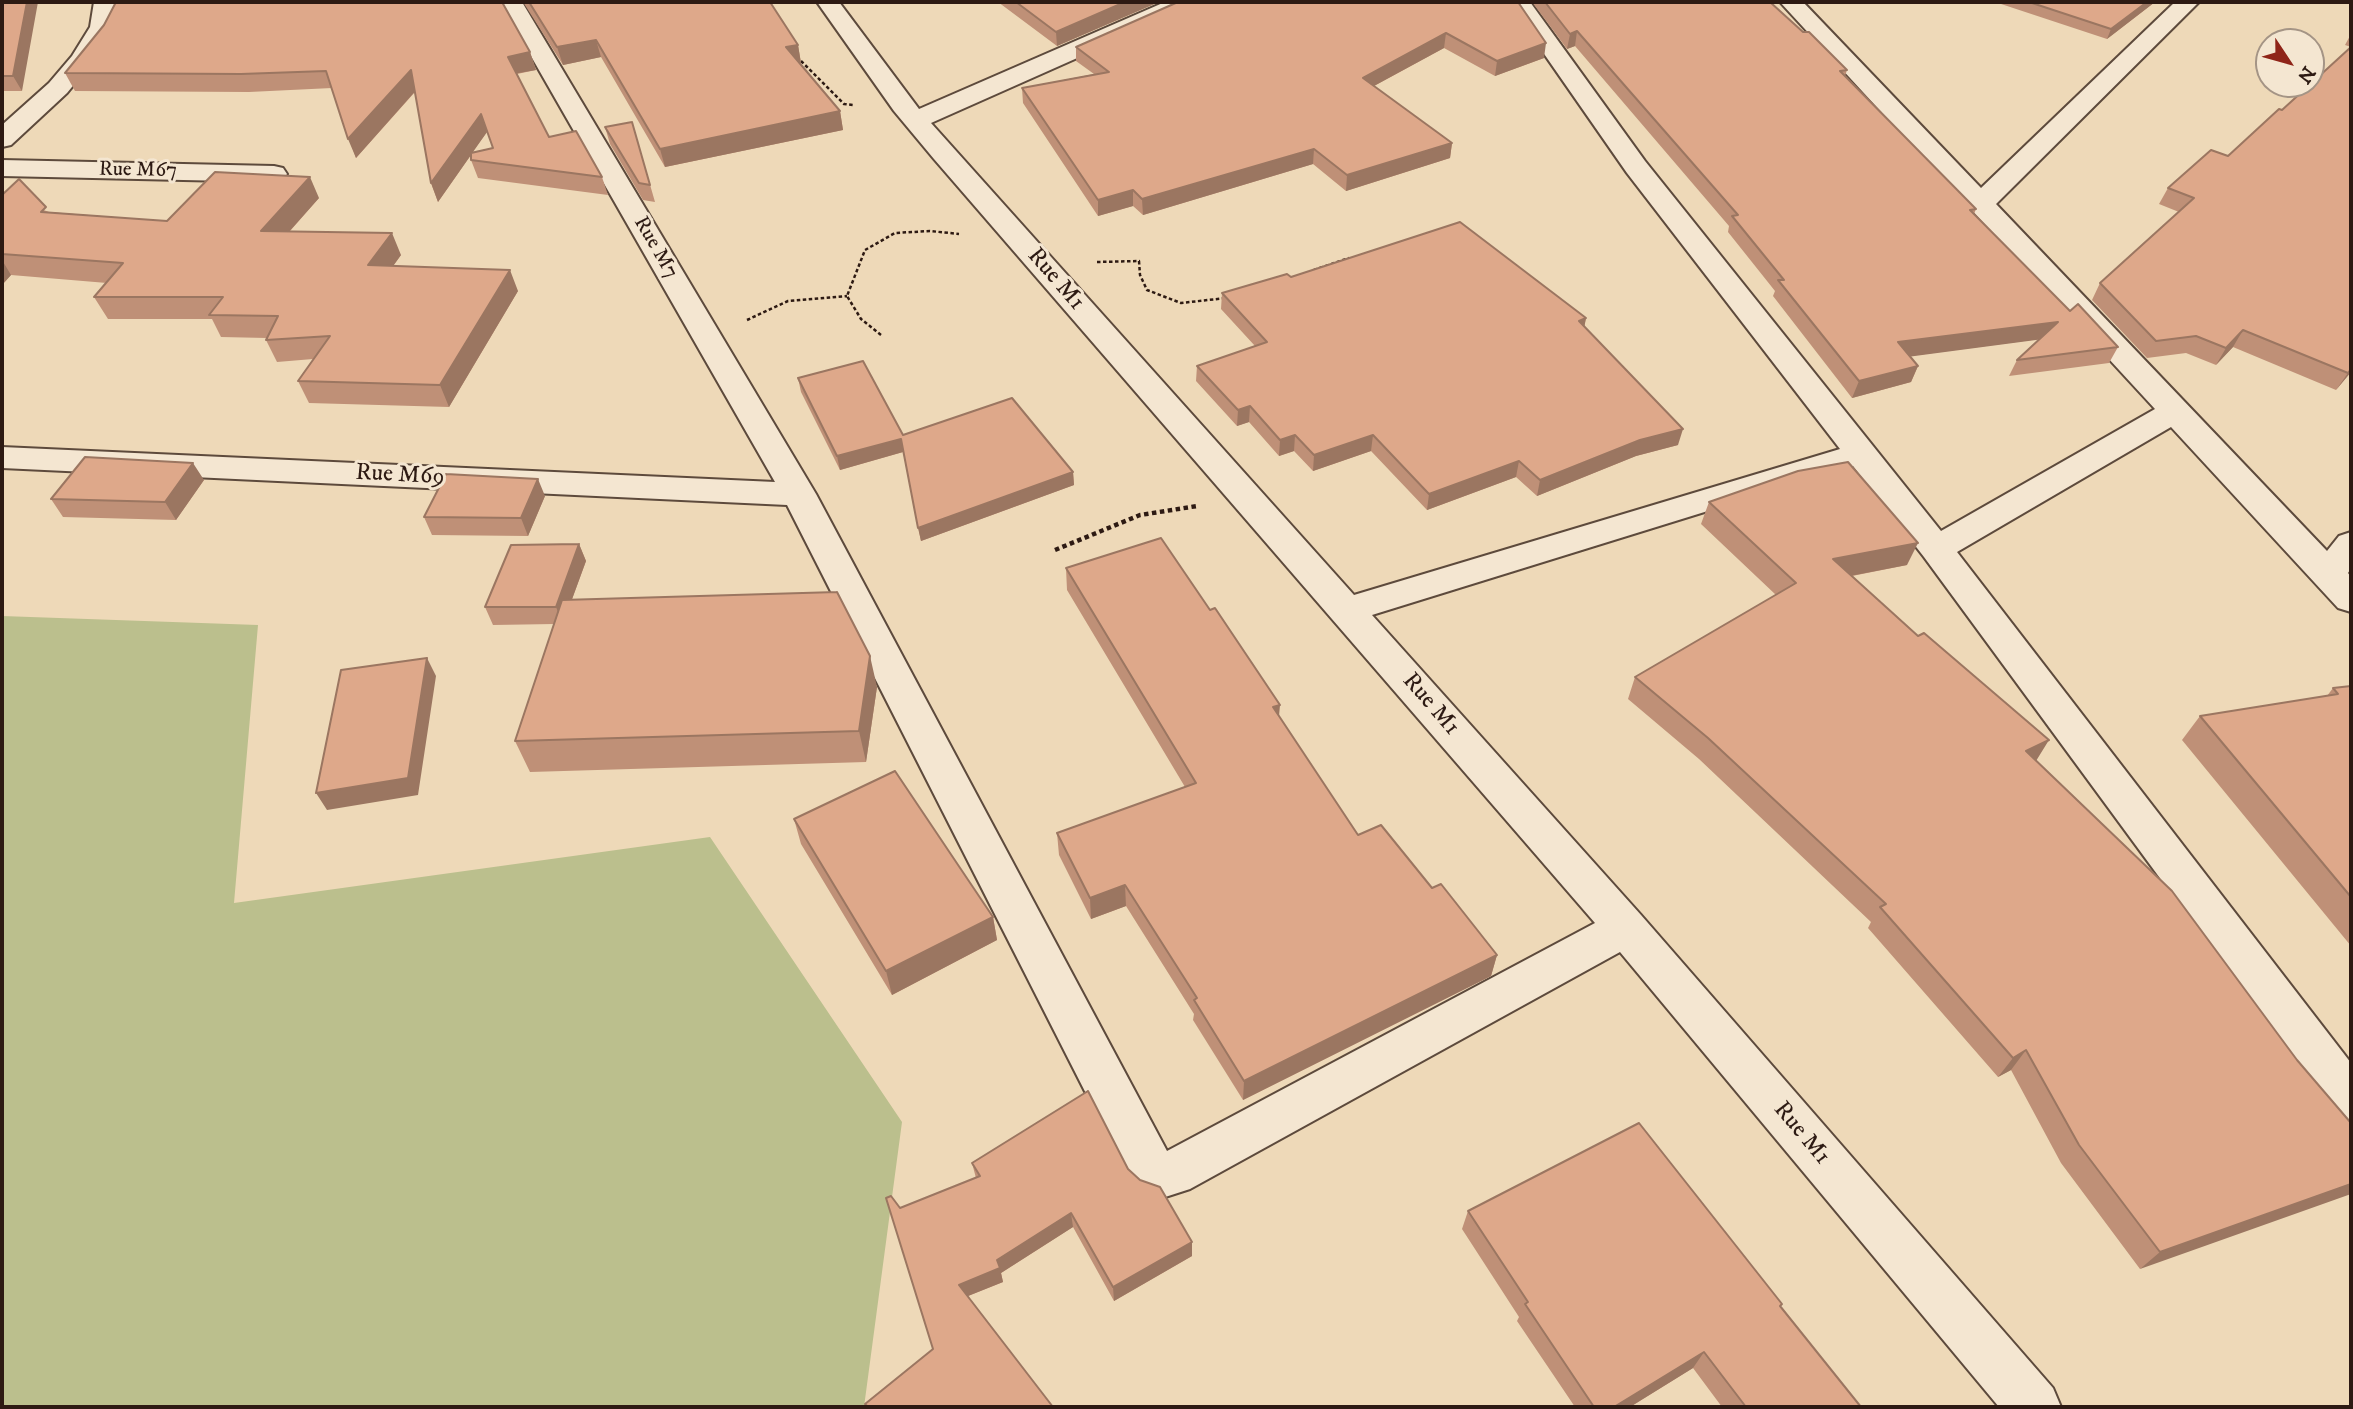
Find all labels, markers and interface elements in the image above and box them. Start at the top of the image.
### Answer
north arrow [2255,28,2325,98]
text: N [2292,61,2320,88]
street label: Rue M67 [99,158,177,184]
street label: Rue M7 [627,212,683,284]
street label: Rue M1 [1020,243,1090,317]
street label: Rue M69 [355,459,445,493]
street label: Rue M1 [1395,668,1465,742]
street label: Rue M1 [1766,1097,1836,1171]

